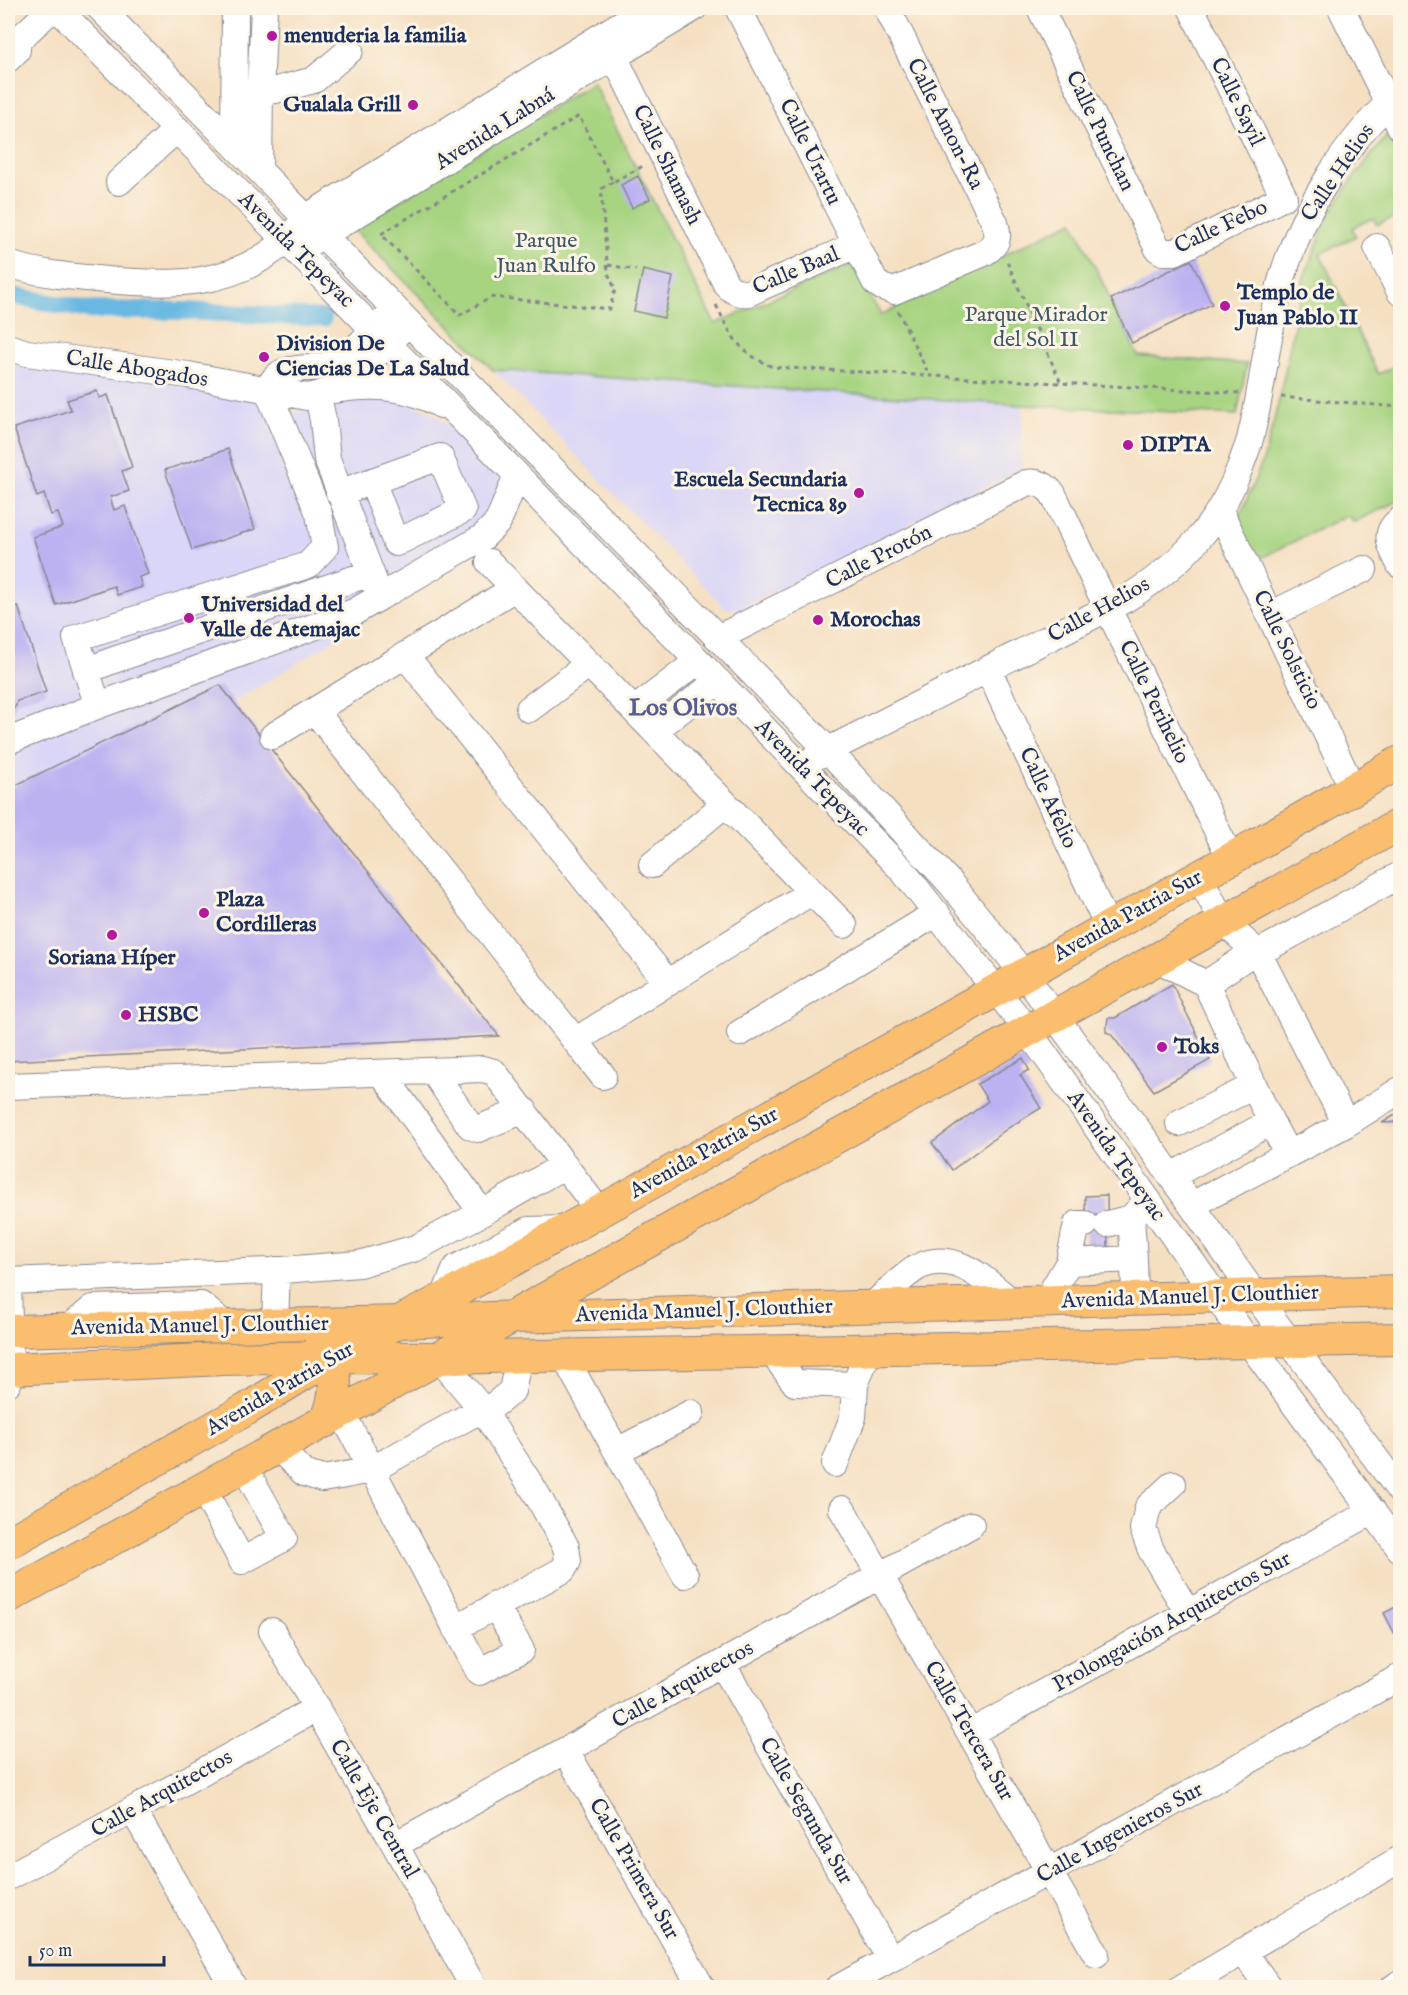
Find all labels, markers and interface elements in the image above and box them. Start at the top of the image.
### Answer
place label: menuderia la familia [284,22,467,50]
marker: menuderia la familia [265,29,279,43]
street label: Calle Sayil [1204,53,1270,151]
street label: Calle Amon-Ra [900,54,990,195]
street label: Calle Punchan [1059,66,1141,196]
street label: Avenida Labná [429,81,560,177]
place label: Gualala Grill [283,91,402,119]
street label: Calle Urartu [772,94,848,210]
marker: Gualala Grill [406,98,420,112]
street label: Calle Shamash [626,100,708,230]
street label: Calle Helios [1295,119,1381,227]
street label: Avenida Tepeyac [231,185,360,314]
street label: Calle Febo [1170,193,1272,261]
park label: Parque Juan Rulfo [493,227,596,280]
street label: Calle Baal [748,240,844,302]
place label: Templo de Juan Pablo II [1234,279,1359,332]
marker: Templo de Juan Pablo II [1218,299,1232,313]
park label: Parque Mirador del Sol II [964,301,1108,354]
place label: Division De Ciencias De La Salud [276,330,470,383]
street label: Calle Abogados [64,344,210,394]
marker: Division De Ciencias De La Salud [257,350,271,364]
place label: DIPTA [1140,431,1211,459]
marker: DIPTA [1121,438,1135,452]
place label: Escuela Secundaria Tecnica 89 [674,466,847,519]
marker: Escuela Secundaria Tecnica 89 [852,486,866,500]
street label: Calle Protón [821,518,937,596]
street label: Calle Helios [1043,571,1155,649]
street label: Calle Solsticio [1246,586,1328,714]
place label: Universidad del Valle de Atemajac [200,591,361,644]
place label: Morochas [830,606,921,634]
marker: Universidad del Valle de Atemajac [182,611,196,625]
marker: Morochas [811,613,825,627]
street label: Calle Perihelio [1112,636,1196,768]
district label: Los Olivos [629,693,738,724]
street label: Avenida Tepeyac [748,712,875,843]
street label: Calle Afelio [1012,743,1084,853]
street label: Avenida Patria Sur [1048,863,1208,969]
place label: Plaza Cordilleras [216,886,317,939]
marker: Plaza Cordilleras [197,906,211,920]
marker: Soriana Híper [105,928,119,942]
place label: Soriana Híper [48,944,177,972]
place label: HSBC [138,1001,199,1029]
marker: HSBC [119,1008,133,1022]
place label: Toks [1173,1033,1220,1061]
marker: Toks [1155,1040,1169,1054]
street label: Avenida Tepeyac [1060,1084,1171,1227]
street label: Avenida Patria Sur [624,1100,784,1206]
street label: Avenida Manuel J. Clouthier [1060,1279,1319,1316]
street label: Avenida Manuel J. Clouthier [574,1293,833,1330]
street label: Avenida Manuel J. Clouthier [70,1310,329,1342]
street label: Avenida Patria Sur [200,1335,359,1443]
street label: Prolongación Arquitectos Sur [1048,1545,1296,1699]
street label: Calle Arquitectos [607,1635,759,1735]
street label: Calle Tercera Sur [918,1656,1020,1806]
street label: Calle Segunda Sur [753,1732,859,1890]
street label: Calle Eje Central [323,1734,425,1884]
street label: Calle Arquitectos [86,1744,238,1844]
street label: Calle Ingenieros Sur [1032,1776,1208,1890]
street label: Calle Primera Sur [582,1793,686,1945]
scale bar [30,1929,164,1967]
text: 50 m [39,1940,72,1963]

